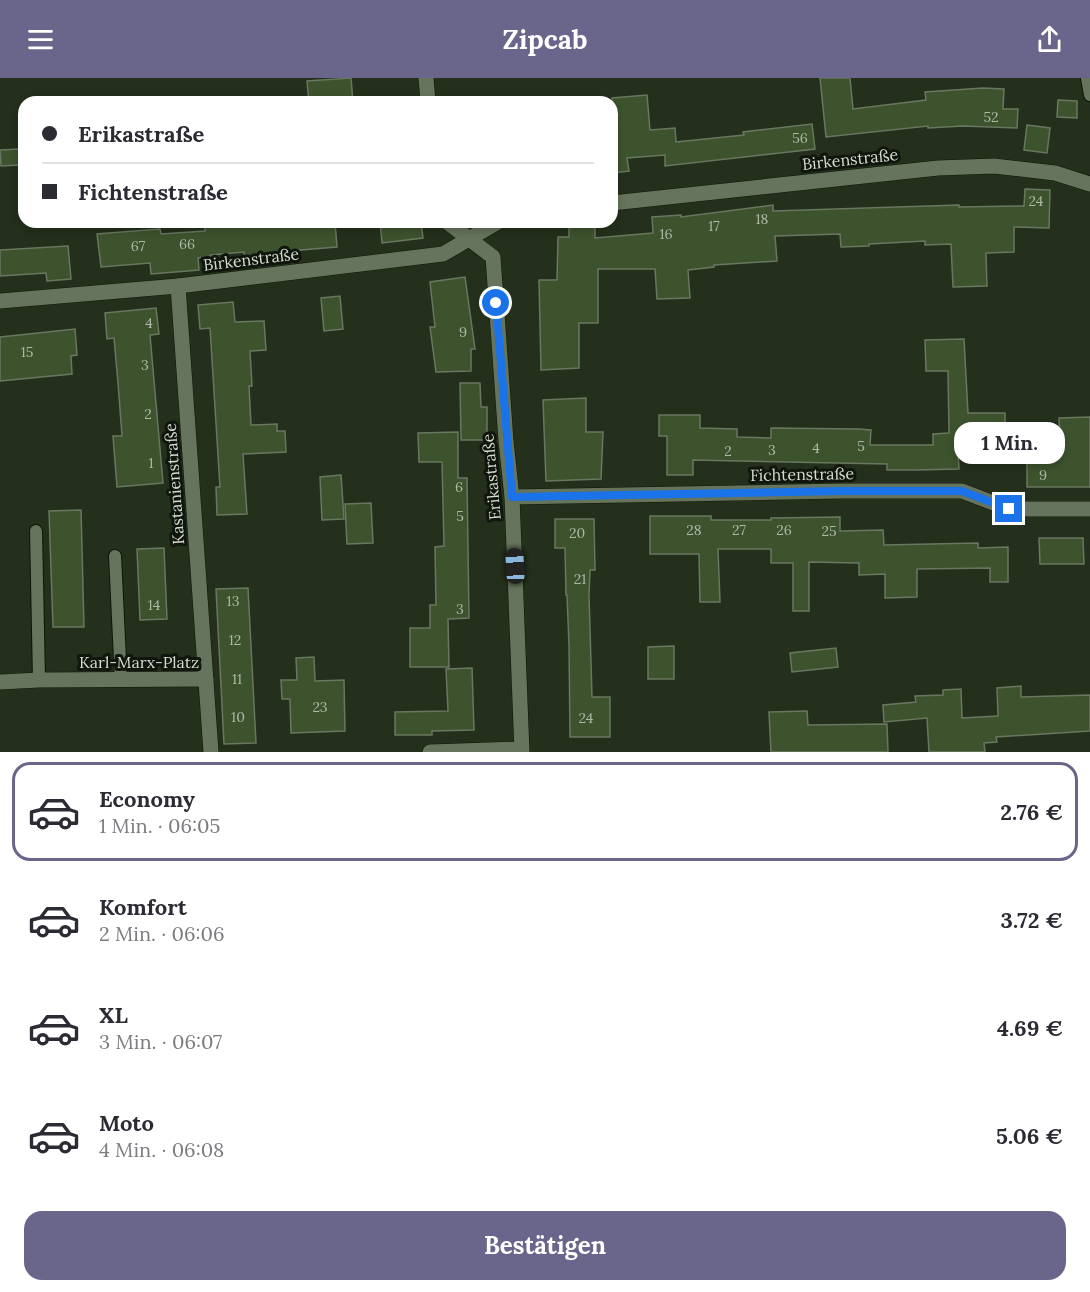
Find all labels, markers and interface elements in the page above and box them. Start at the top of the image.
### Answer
text: Zipcab [503,22,587,56]
icon: menu [24,23,57,56]
icon: share [1033,23,1066,56]
house number: 52 [983,108,999,126]
text: Erikastraße [78,120,204,148]
house number: 56 [792,129,808,147]
street label: Birkenstraße [801,144,899,174]
text: Fichtenstraße [78,178,228,206]
house number: 24 [1029,192,1044,210]
house number: 18 [756,210,769,228]
house number: 17 [708,217,720,235]
house number: 16 [659,225,673,243]
house number: 66 [179,235,195,253]
house number: 67 [131,237,146,255]
street label: Birkenstraße [202,243,300,275]
route start [482,289,509,316]
house number: 4 [145,314,153,332]
house number: 9 [459,323,467,341]
house number: 15 [21,343,33,361]
house number: 3 [141,356,149,374]
house number: 2 [144,405,152,423]
street label: Kastanienstraße [160,422,188,545]
callout: 1 Min. [954,422,1064,464]
text: 1 Min. [981,430,1038,455]
street label: Erikastraße [477,433,505,521]
house number: 5 [857,437,865,455]
house number: 4 [812,439,820,457]
house number: 3 [768,441,776,459]
house number: 2 [724,442,732,460]
house number: 1 [148,454,154,472]
street label: Fichtenstraße [750,463,854,485]
house number: 9 [1039,466,1047,484]
house number: 6 [455,478,463,496]
route end [995,495,1022,522]
house number: 5 [456,507,464,525]
house number: 28 [686,521,702,539]
house number: 27 [732,521,747,539]
house number: 26 [776,521,792,539]
house number: 25 [821,522,837,540]
house number: 20 [569,524,585,542]
car [505,548,525,584]
house number: 21 [574,570,586,588]
house number: 13 [227,592,240,610]
house number: 14 [148,596,161,614]
house number: 3 [456,600,464,618]
house number: 12 [229,631,241,649]
street label: Karl-Marx-Platz [79,652,199,672]
house number: 11 [232,670,242,688]
house number: 23 [312,698,328,716]
house number: 10 [231,708,245,726]
house number: 24 [579,709,594,727]
icon: car [27,785,81,839]
text: Economy [99,785,195,813]
text: 2.76 € [1000,798,1063,826]
text: 1 Min. · 06:05 [99,813,220,838]
icon: car [27,893,81,947]
text: Komfort [99,893,187,921]
text: 3.72 € [1001,906,1063,934]
text: 2 Min. · 06:06 [99,921,225,946]
icon: car [27,1001,81,1055]
text: XL [99,1001,128,1029]
text: 4.69 € [997,1014,1063,1042]
text: 3 Min. · 06:07 [99,1029,222,1054]
icon: car [27,1109,81,1163]
text: Moto [99,1109,154,1137]
text: 5.06 € [996,1122,1063,1150]
text: 4 Min. · 06:08 [99,1137,224,1162]
button: Bestätigen [24,1211,1066,1280]

